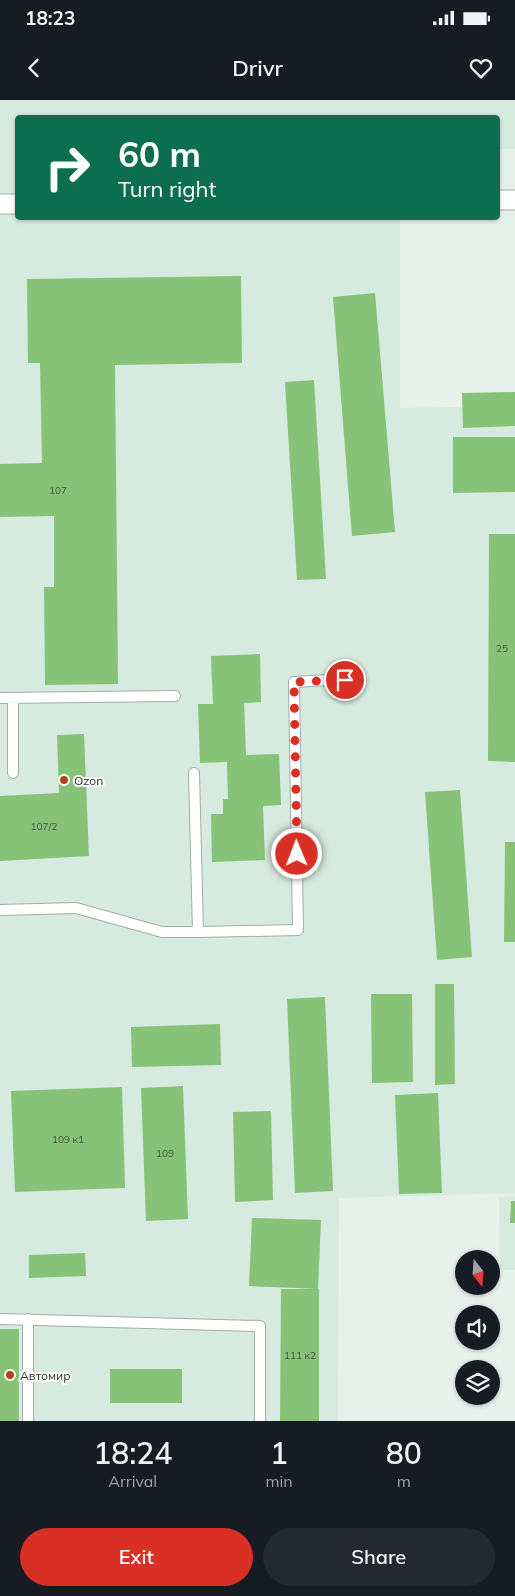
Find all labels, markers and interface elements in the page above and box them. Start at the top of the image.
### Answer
text: 18:23 [25,6,75,30]
icon: back [20,54,48,82]
text: Drivr [232,54,283,82]
icon: heart [467,54,495,82]
text: 60 m [118,132,201,176]
icon: right [35,135,100,200]
text: Turn right [118,175,216,203]
house number: 107 [49,484,67,497]
house number: 25 [496,642,508,655]
pin [324,659,366,701]
icon: arrive [331,666,359,694]
place label: Ozon [74,773,103,788]
marker: Ozon [58,774,70,786]
house number: 107/2 [31,820,57,833]
position arrow [270,827,322,879]
house number: 109 к1 [52,1133,84,1146]
house number: 109 [156,1147,174,1160]
north arrow [455,1250,500,1295]
map controls [455,1250,500,1405]
button: sound [455,1305,500,1350]
house number: 111 к2 [284,1349,316,1362]
button: layers [455,1360,500,1405]
place label: Автомир [20,1368,71,1383]
marker: Автомир [4,1369,16,1381]
text: 18:24 [93,1434,172,1472]
text: 1 [270,1434,288,1472]
text: 80 [386,1434,422,1472]
text: Arrival [108,1471,157,1491]
text: min [265,1471,293,1491]
text: m [397,1471,411,1491]
button: Exit [20,1528,253,1586]
button: Share [263,1528,495,1586]

